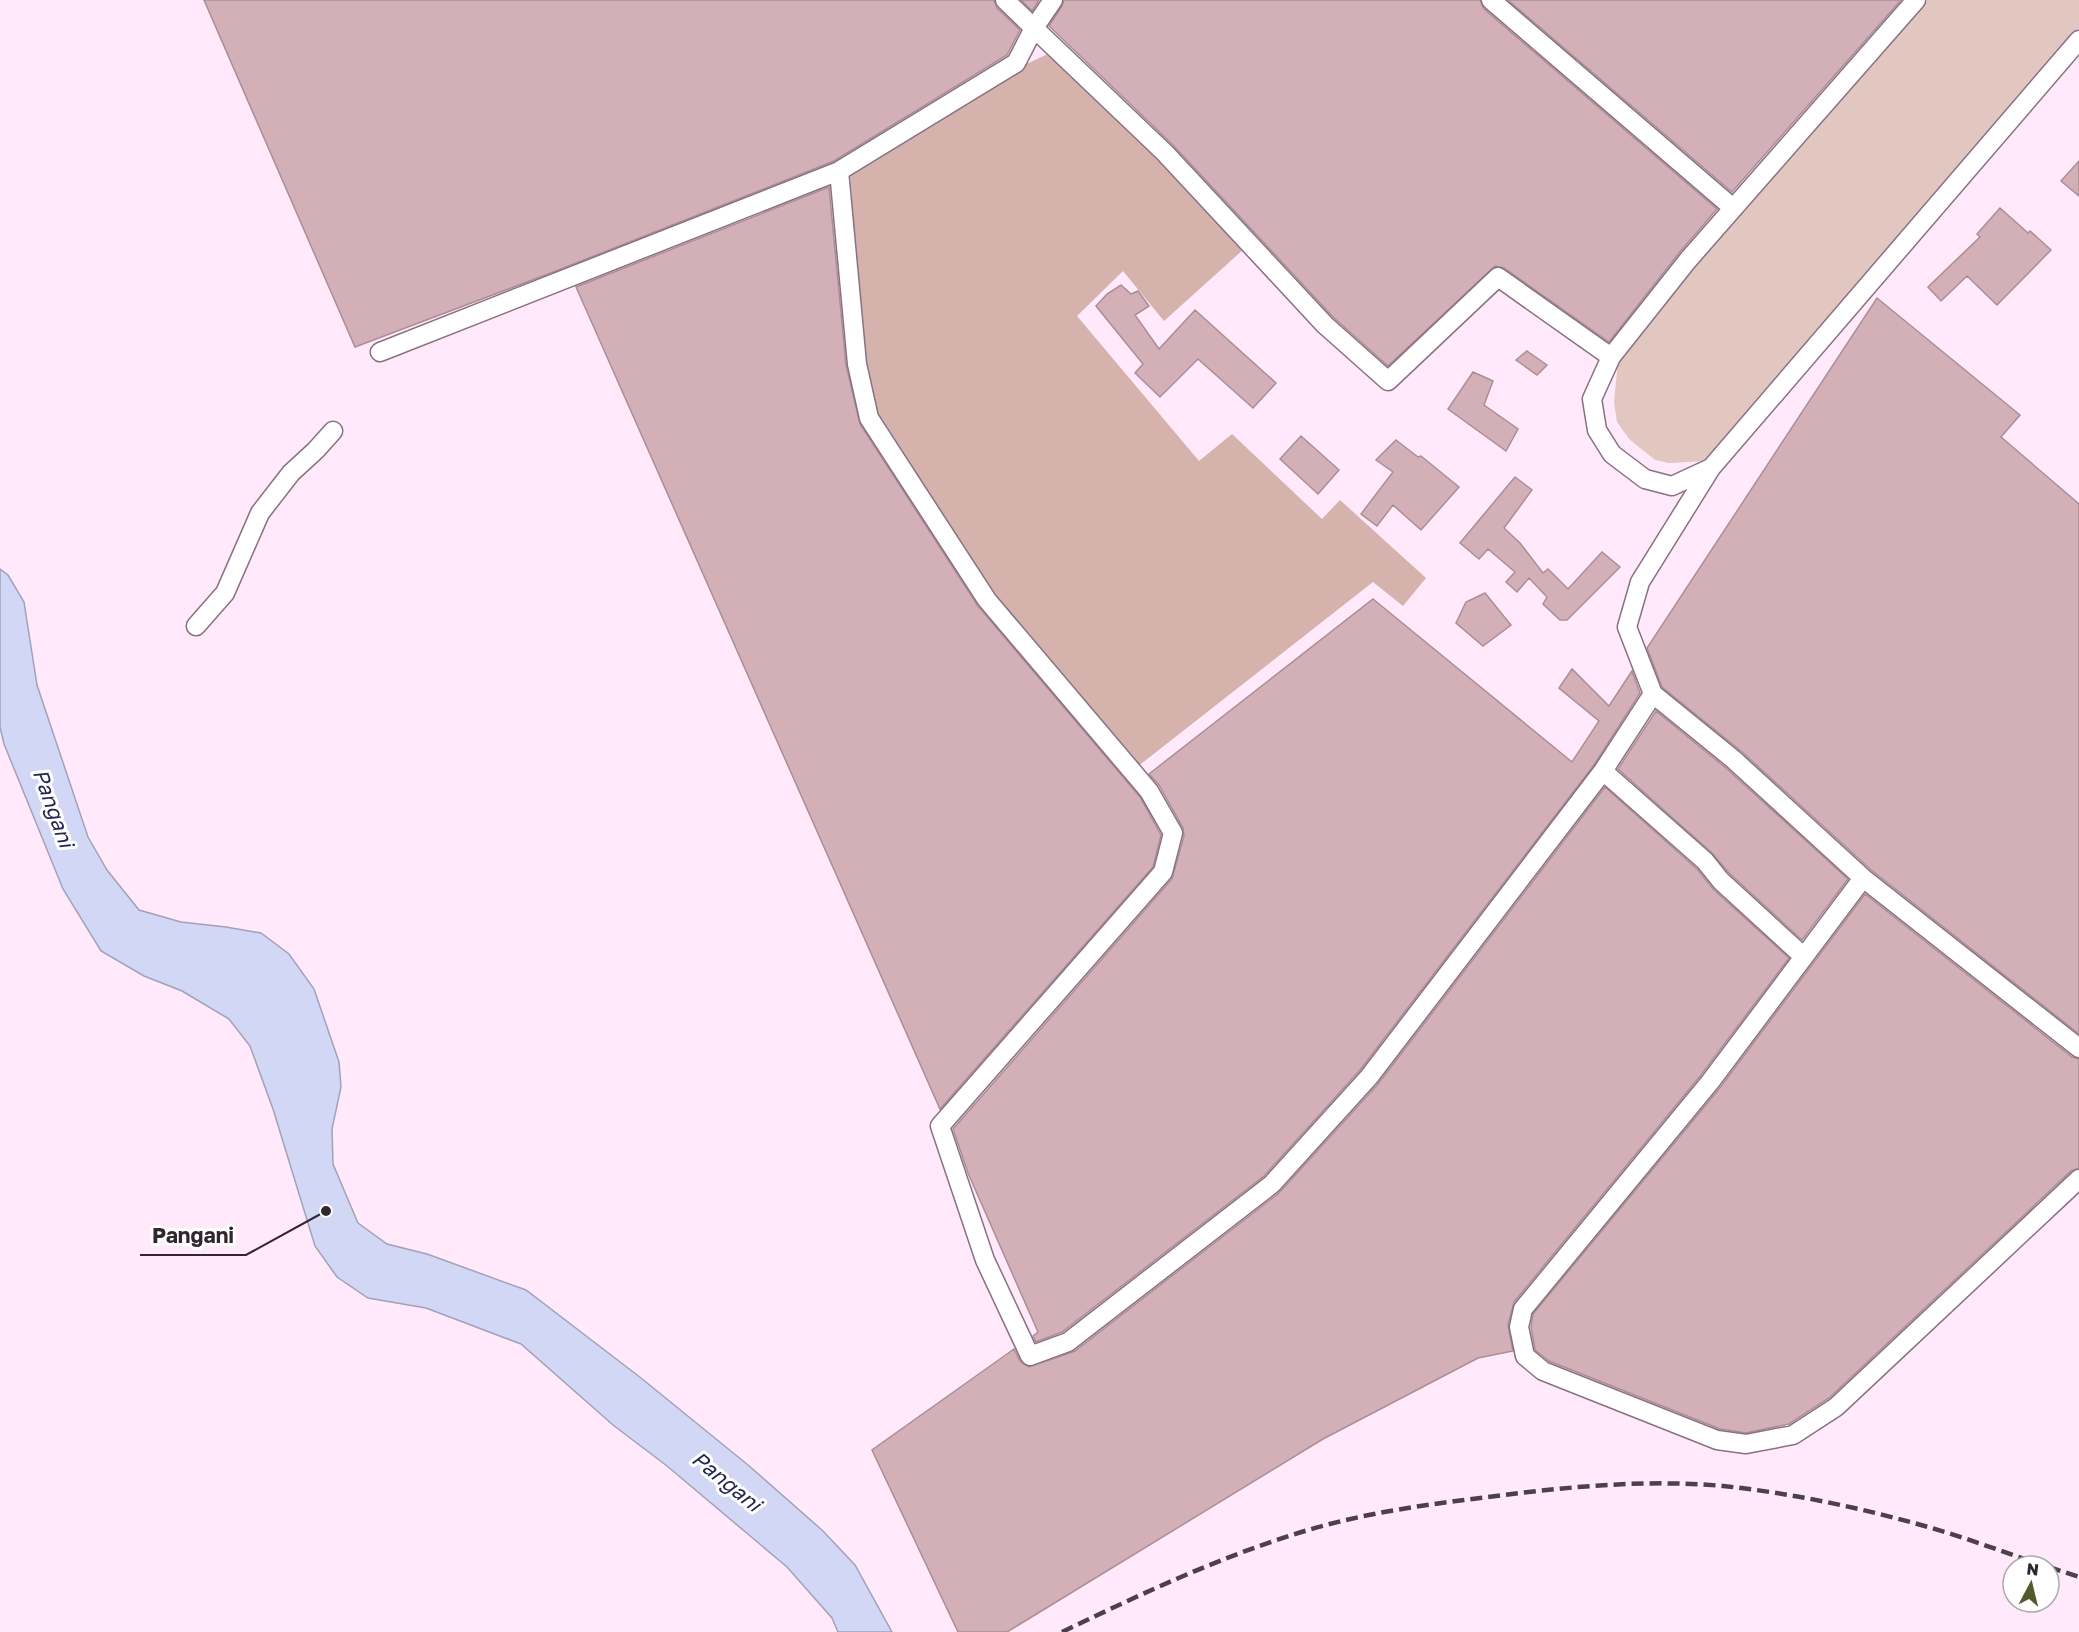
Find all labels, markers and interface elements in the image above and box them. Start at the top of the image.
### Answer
water label: Pangani [28,765,81,853]
callout: Pangani [140,1216,246,1255]
text: Pangani [152,1222,234,1248]
water label: Pangani [687,1445,769,1518]
north arrow [2001,1554,2061,1614]
text: N [2026,1558,2040,1580]

